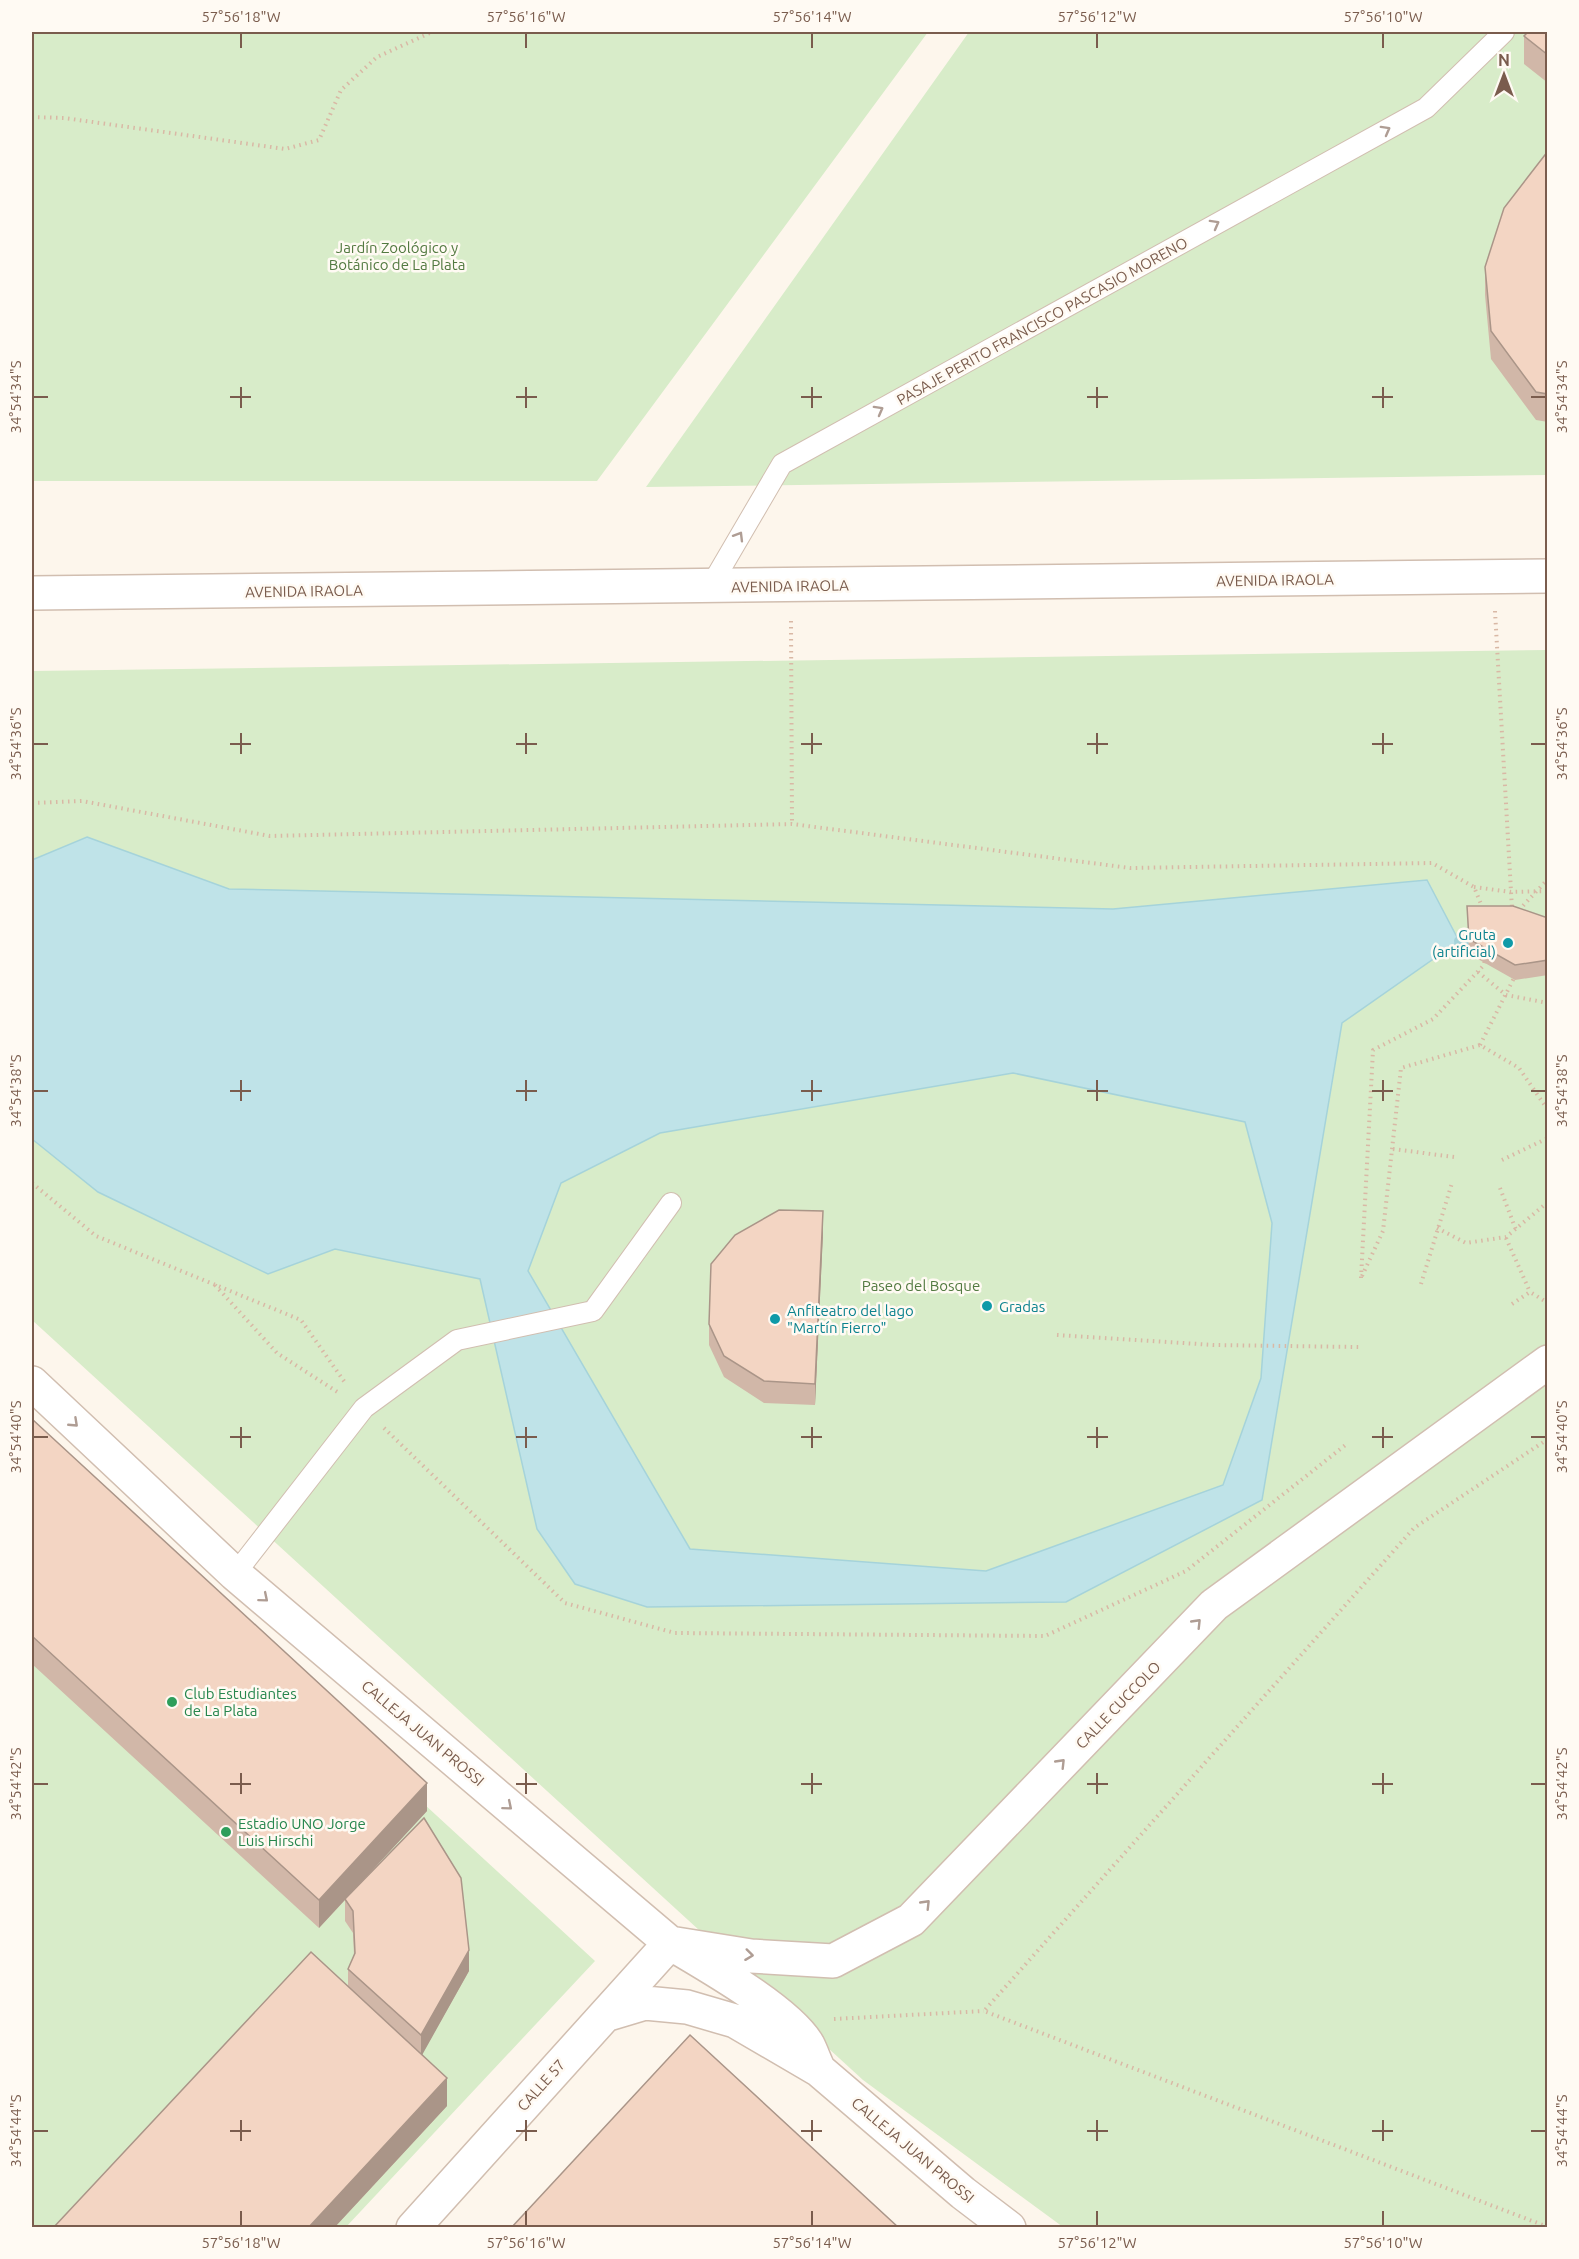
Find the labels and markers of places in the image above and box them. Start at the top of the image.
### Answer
place label: Gruta (artificial) [1432,926,1496,960]
marker: Gruta (artificial) [1501,936,1515,950]
place label: Gradas [999,1298,1045,1315]
marker: Gradas [980,1299,994,1313]
place label: Anfiteatro del lago "Martín Fierro" [787,1302,914,1336]
marker: Anfiteatro del lago "Martín Fierro" [768,1312,782,1326]
place label: Club Estudiantes de La Plata [184,1685,297,1719]
marker: Club Estudiantes de La Plata [165,1695,179,1709]
place label: Estadio UNO Jorge Luis Hirschi [238,1815,366,1849]
marker: Estadio UNO Jorge Luis Hirschi [219,1825,233,1839]

